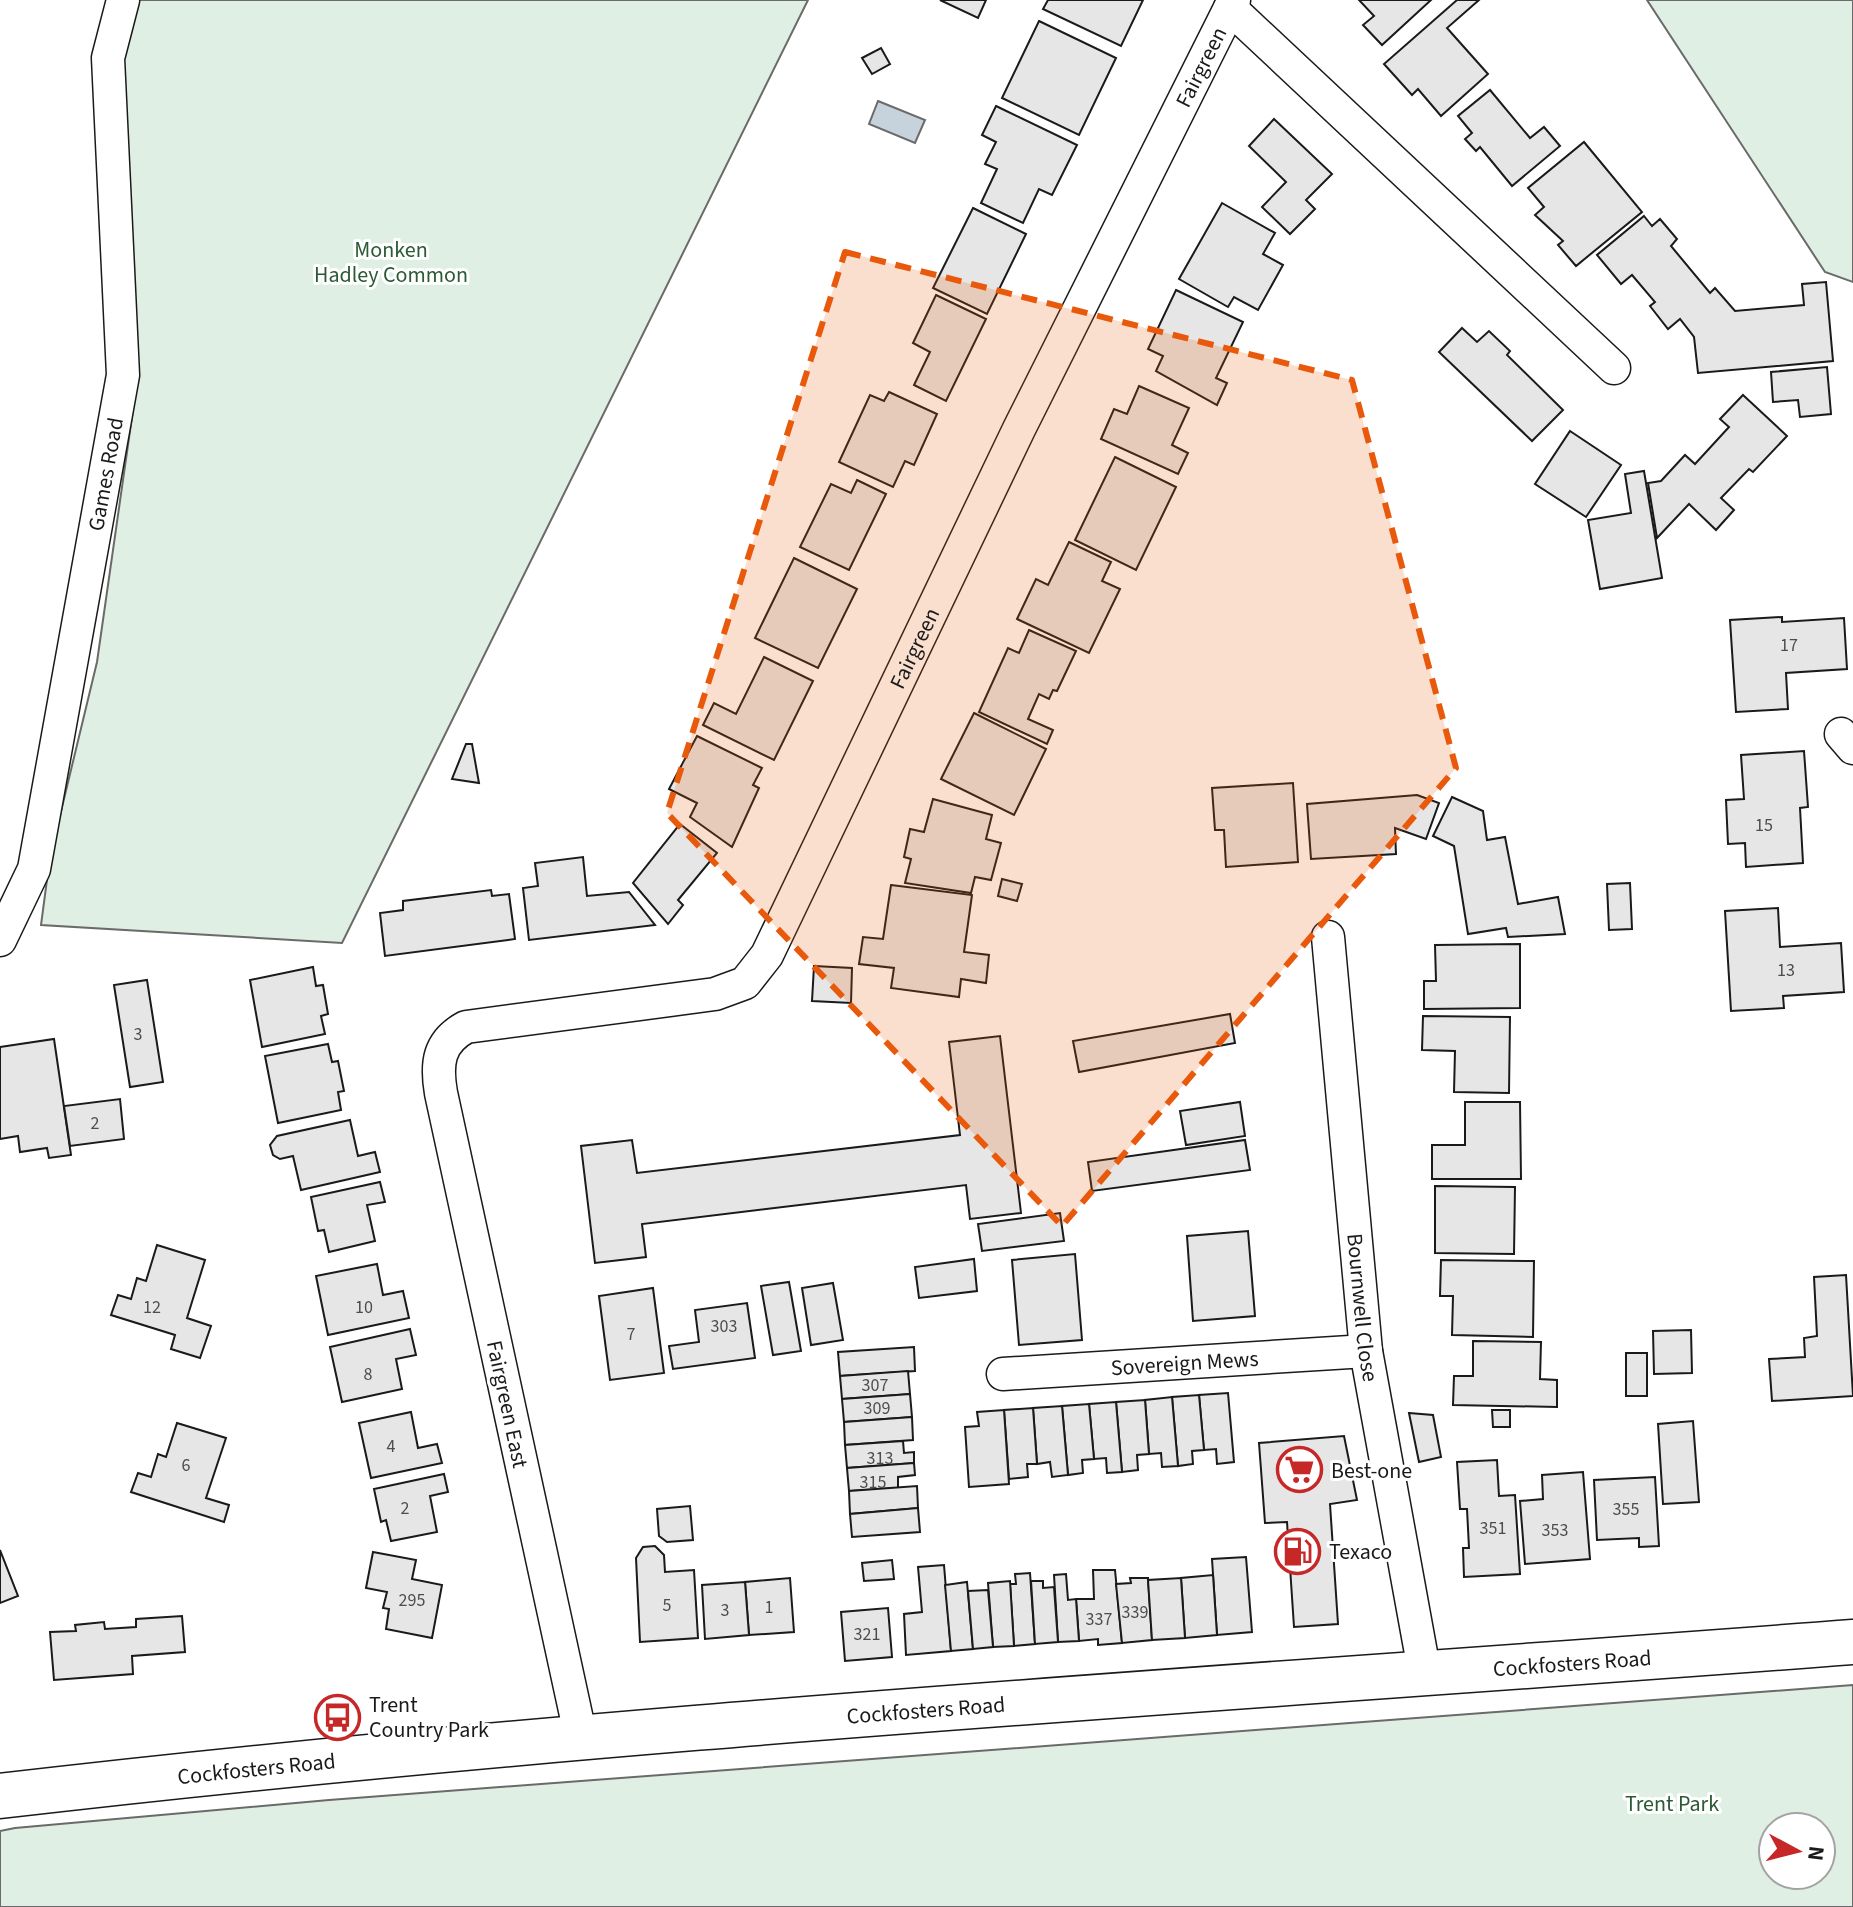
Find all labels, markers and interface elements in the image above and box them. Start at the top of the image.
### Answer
street label: Fairgreen [1168,21,1235,113]
park label: Monken Hadley Common [314,234,468,291]
street label: Games Road [80,415,132,534]
street label: Fairgreen [882,603,948,694]
house number: 17 [1780,633,1798,658]
house number: 15 [1755,813,1773,838]
house number: 13 [1777,958,1795,983]
house number: 3 [134,1022,143,1047]
house number: 2 [91,1111,100,1136]
street label: Bournwell Close [1338,1232,1386,1384]
house number: 12 [143,1295,161,1320]
house number: 10 [355,1295,373,1320]
house number: 303 [711,1314,737,1339]
house number: 7 [627,1322,636,1347]
street label: Fairgreen East [478,1337,536,1472]
street label: Sovereign Mews [1110,1343,1260,1384]
house number: 8 [364,1362,373,1387]
house number: 307 [862,1373,888,1398]
house number: 309 [864,1396,890,1421]
house number: 4 [387,1434,396,1459]
house number: 313 [867,1446,893,1471]
supermarket icon: Best-one [1276,1446,1324,1494]
house number: 6 [182,1453,191,1478]
place label: Best-one [1331,1455,1412,1487]
house number: 315 [860,1470,886,1495]
house number: 2 [401,1496,410,1521]
house number: 355 [1613,1497,1639,1522]
house number: 351 [1480,1516,1506,1541]
house number: 353 [1542,1518,1568,1543]
fuel station icon: Texaco [1274,1527,1322,1575]
place label: Texaco [1329,1536,1392,1568]
house number: 295 [399,1588,425,1613]
house number: 5 [663,1593,672,1618]
house number: 1 [765,1595,773,1620]
house number: 3 [721,1598,730,1623]
house number: 339 [1122,1600,1148,1625]
house number: 337 [1086,1607,1112,1632]
house number: 321 [854,1622,880,1647]
street label: Cockfosters Road [1492,1642,1653,1685]
place label: Trent Country Park [369,1689,489,1746]
street label: Cockfosters Road [846,1689,1006,1733]
bus stop icon: Trent Country Park [314,1693,362,1741]
street label: Cockfosters Road [176,1745,337,1793]
park label: Trent Park [1625,1788,1719,1820]
north arrow [1757,1811,1837,1891]
text: N [1799,1844,1833,1863]

